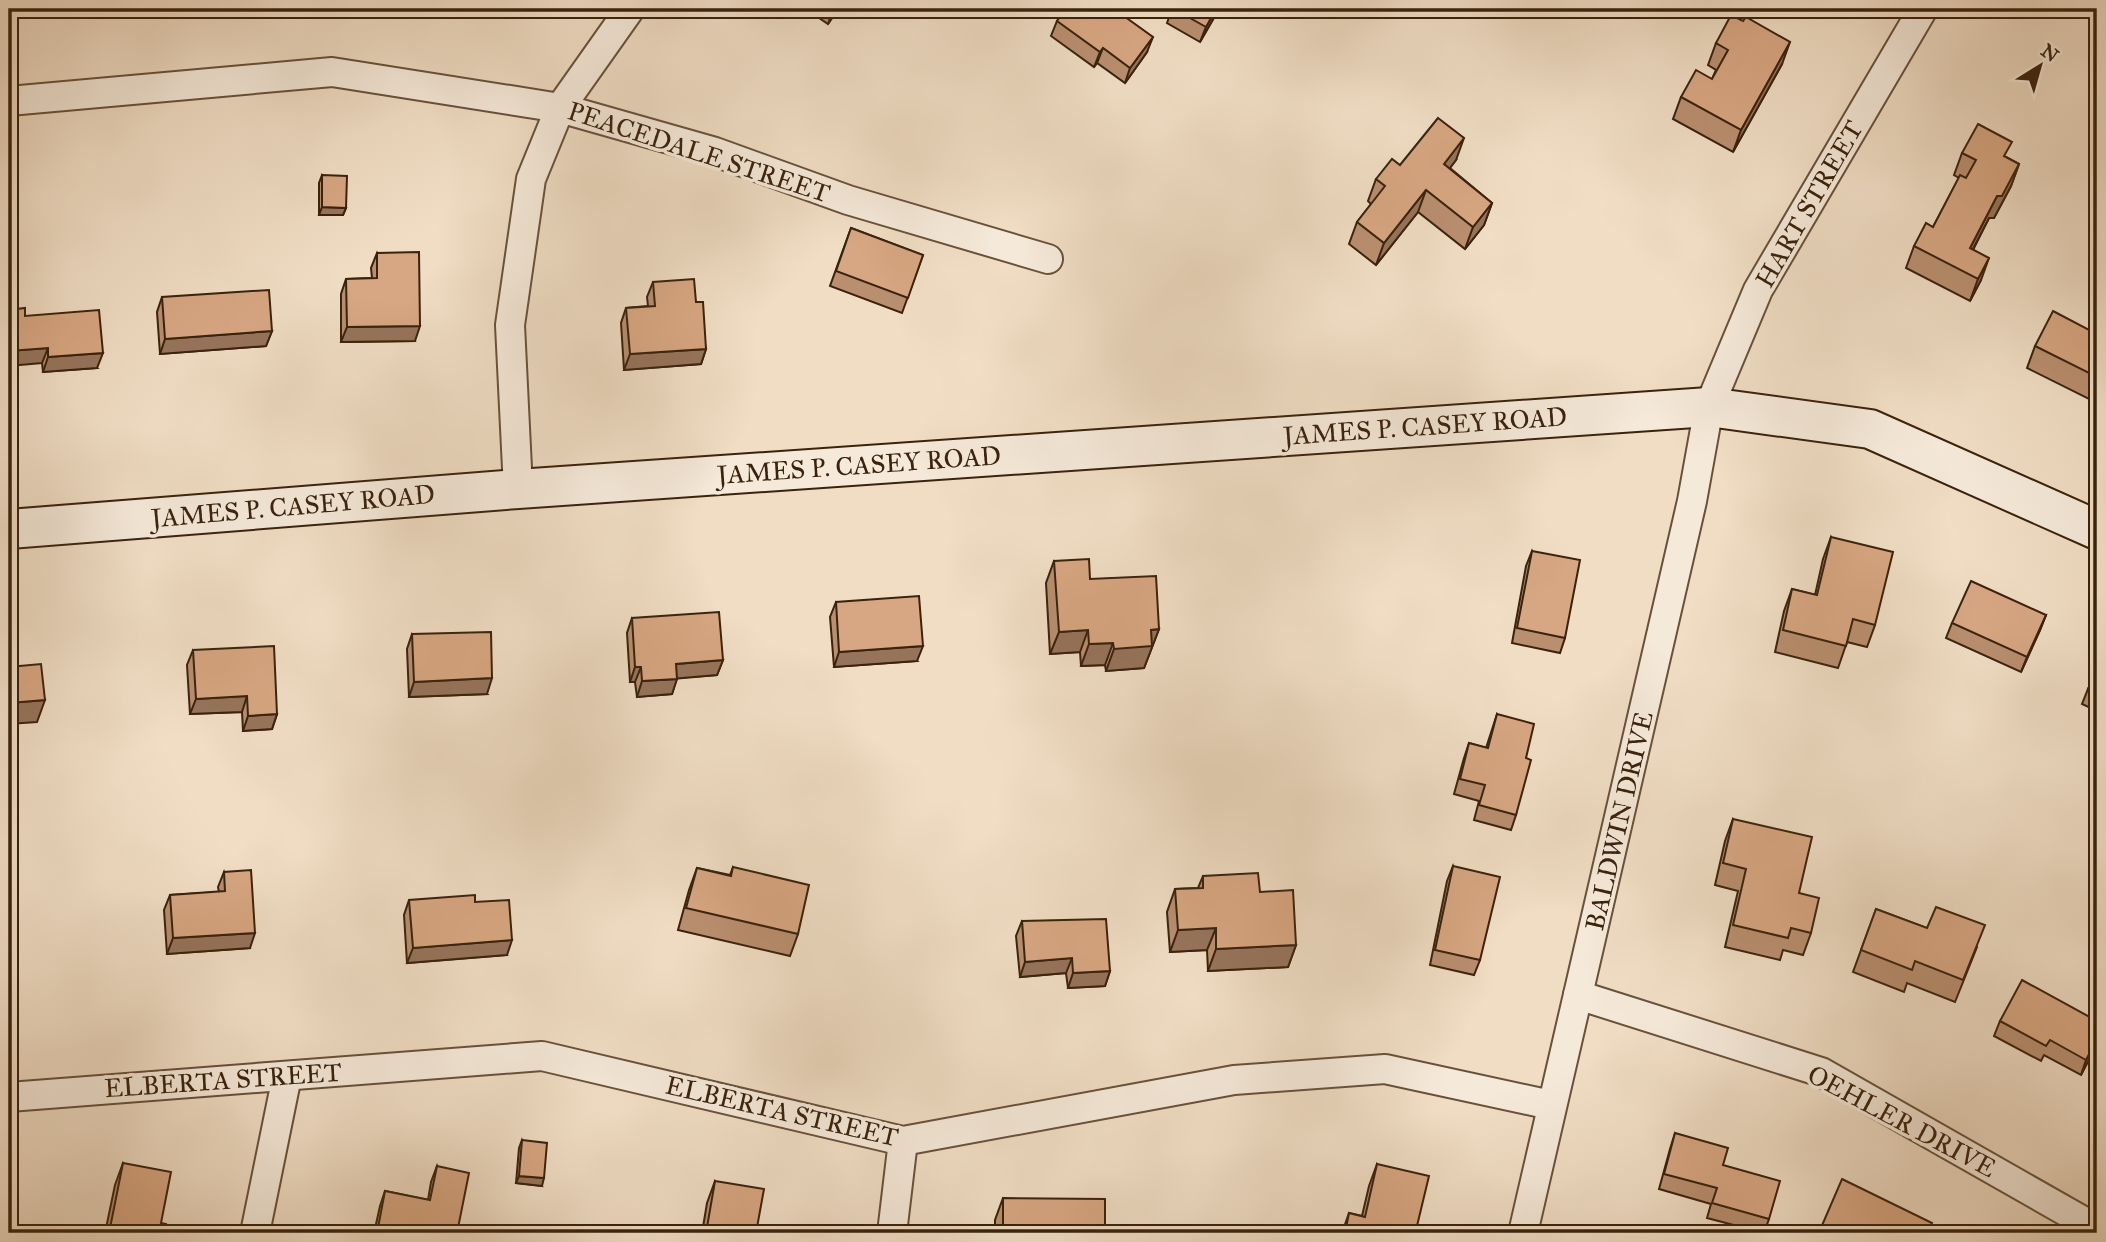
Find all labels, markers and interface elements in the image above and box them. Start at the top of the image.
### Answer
north arrow [2004,32,2074,102]
text: N [2037,39,2063,67]
street label: PEACEDALE STREET [564,94,834,210]
street label: HART STREET [1748,115,1870,293]
street label: JAMES P. CASEY ROAD [1279,400,1568,452]
street label: JAMES P. CASEY ROAD [713,439,1002,491]
street label: JAMES P. CASEY ROAD [147,478,436,535]
street label: BALDWIN DRIVE [1578,708,1660,934]
street label: ELBERTA STREET [103,1056,343,1104]
street label: OEHLER DRIVE [1802,1058,2002,1184]
street label: ELBERTA STREET [662,1069,902,1153]

